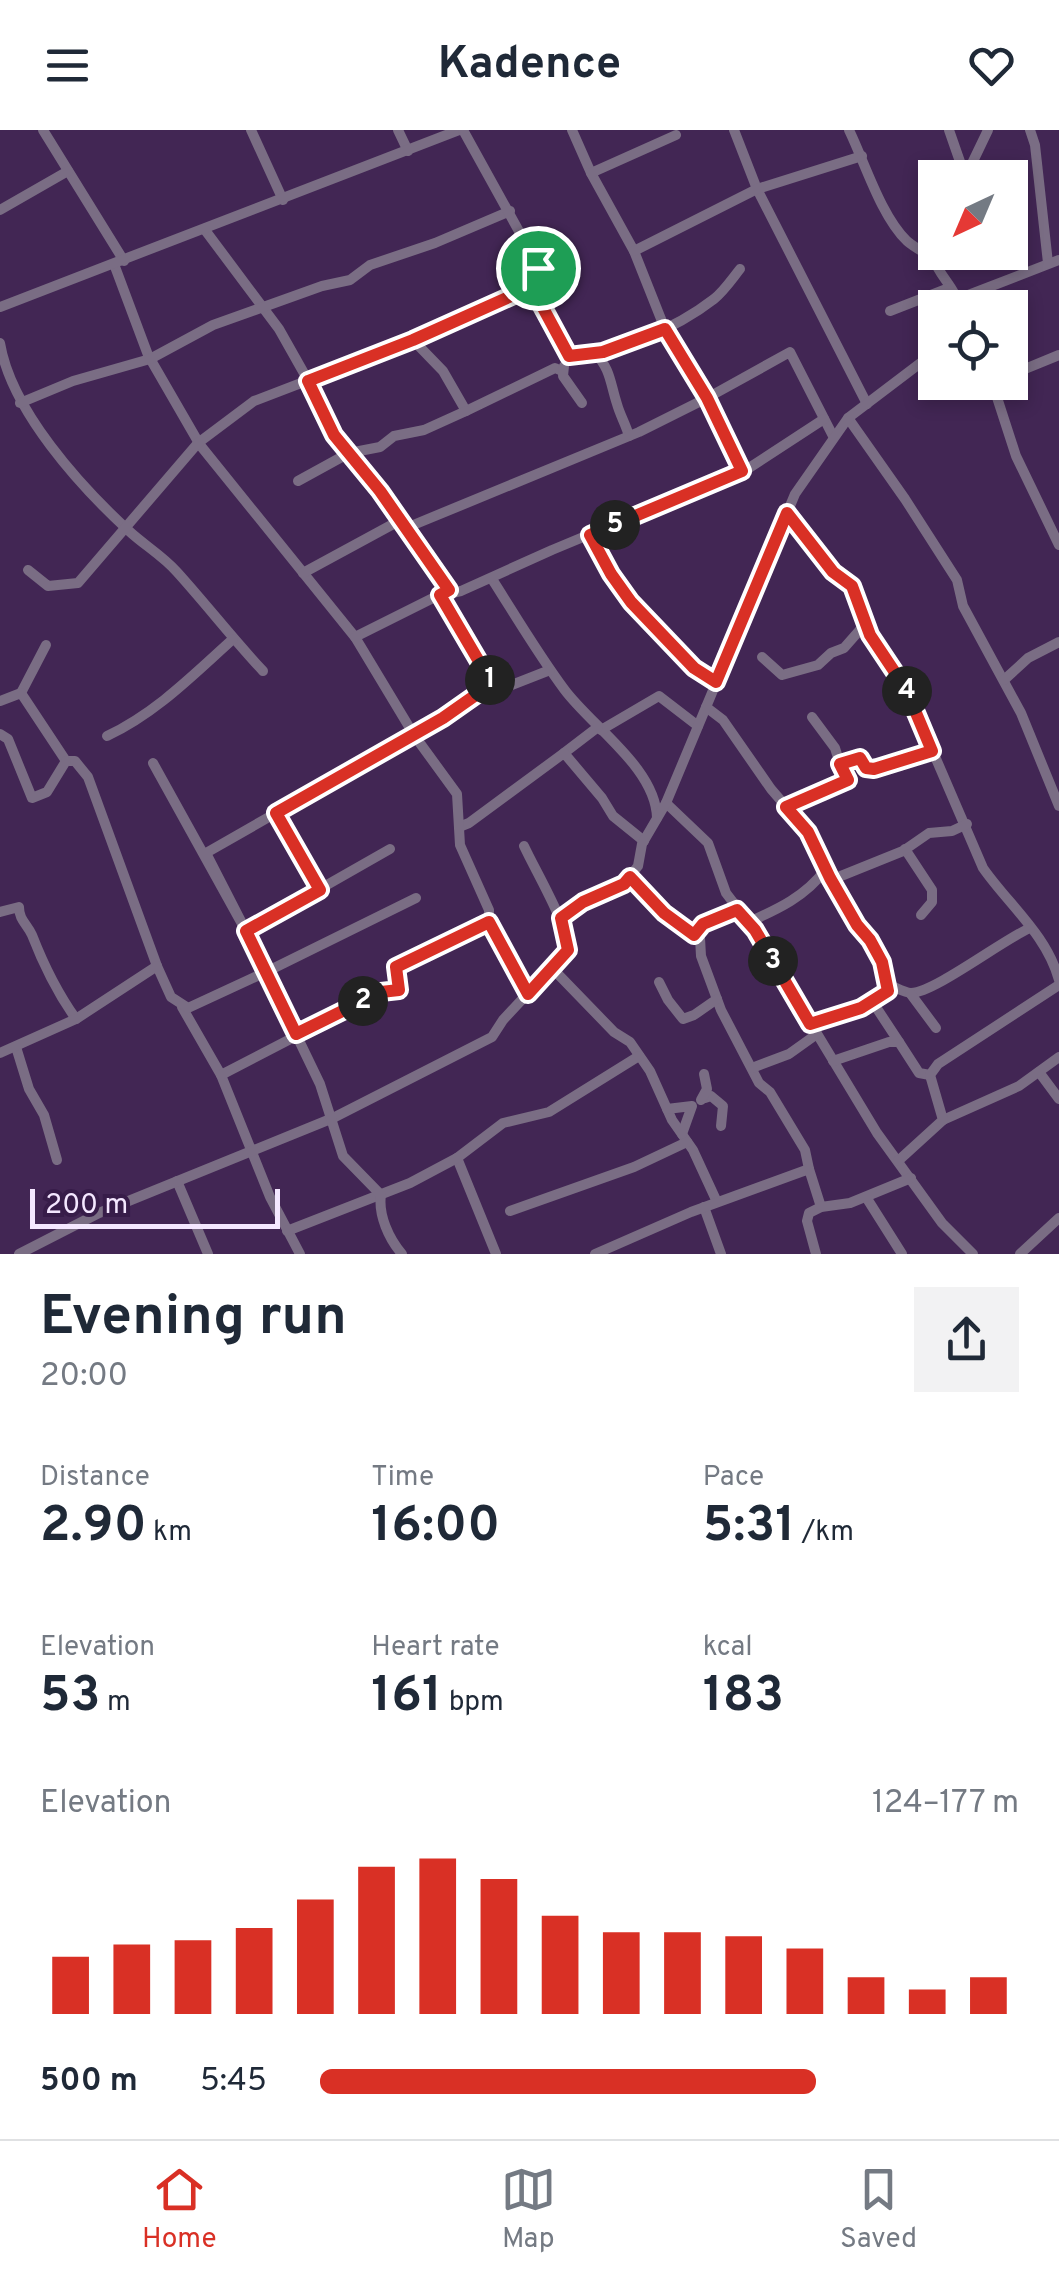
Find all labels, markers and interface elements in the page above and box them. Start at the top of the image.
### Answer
text: Kadence [438,37,621,94]
icon: menu [40,38,95,93]
icon: heart [964,38,1019,93]
north arrow [918,160,1028,270]
map controls [918,160,1028,400]
pin [496,226,581,311]
icon: arrive [511,241,566,296]
button: locate [918,290,1028,400]
pin: 5 [590,500,640,550]
text: 5 [606,507,624,543]
pin: 1 [465,655,515,705]
text: 1 [484,662,496,698]
pin: 4 [882,666,932,716]
text: 4 [898,673,916,709]
pin: 3 [748,936,798,986]
text: 3 [765,943,781,979]
pin: 2 [338,976,388,1026]
text: 2 [354,983,372,1019]
scale bar [30,1184,280,1228]
text: 200 m [45,1188,128,1224]
text: Evening run [40,1284,347,1354]
button: share [914,1287,1019,1392]
text: 20:00 [40,1357,128,1397]
text: Distance [40,1460,150,1496]
text: Time [371,1460,434,1496]
text: Pace [703,1460,764,1496]
text: 2.90 [40,1496,147,1559]
text: 16:00 [371,1496,500,1559]
text: 5:31 [703,1496,795,1559]
text: km [147,1515,192,1551]
text: /km [795,1515,854,1551]
text: Elevation [40,1630,155,1666]
text: Heart rate [371,1630,499,1666]
text: kcal [703,1630,752,1666]
text: 53 [40,1666,101,1729]
text: 161 [371,1666,442,1729]
text: 183 [703,1666,784,1729]
text: m [101,1685,131,1721]
text: bpm [442,1685,504,1721]
text: Elevation [40,1784,172,1824]
text: 124–177 m [872,1784,1019,1824]
text: 500 m [40,2062,138,2102]
text: 5:45 [200,2062,267,2102]
tab: Home [142,2162,216,2258]
tab: Map [501,2162,556,2258]
tab: Saved [840,2162,917,2258]

